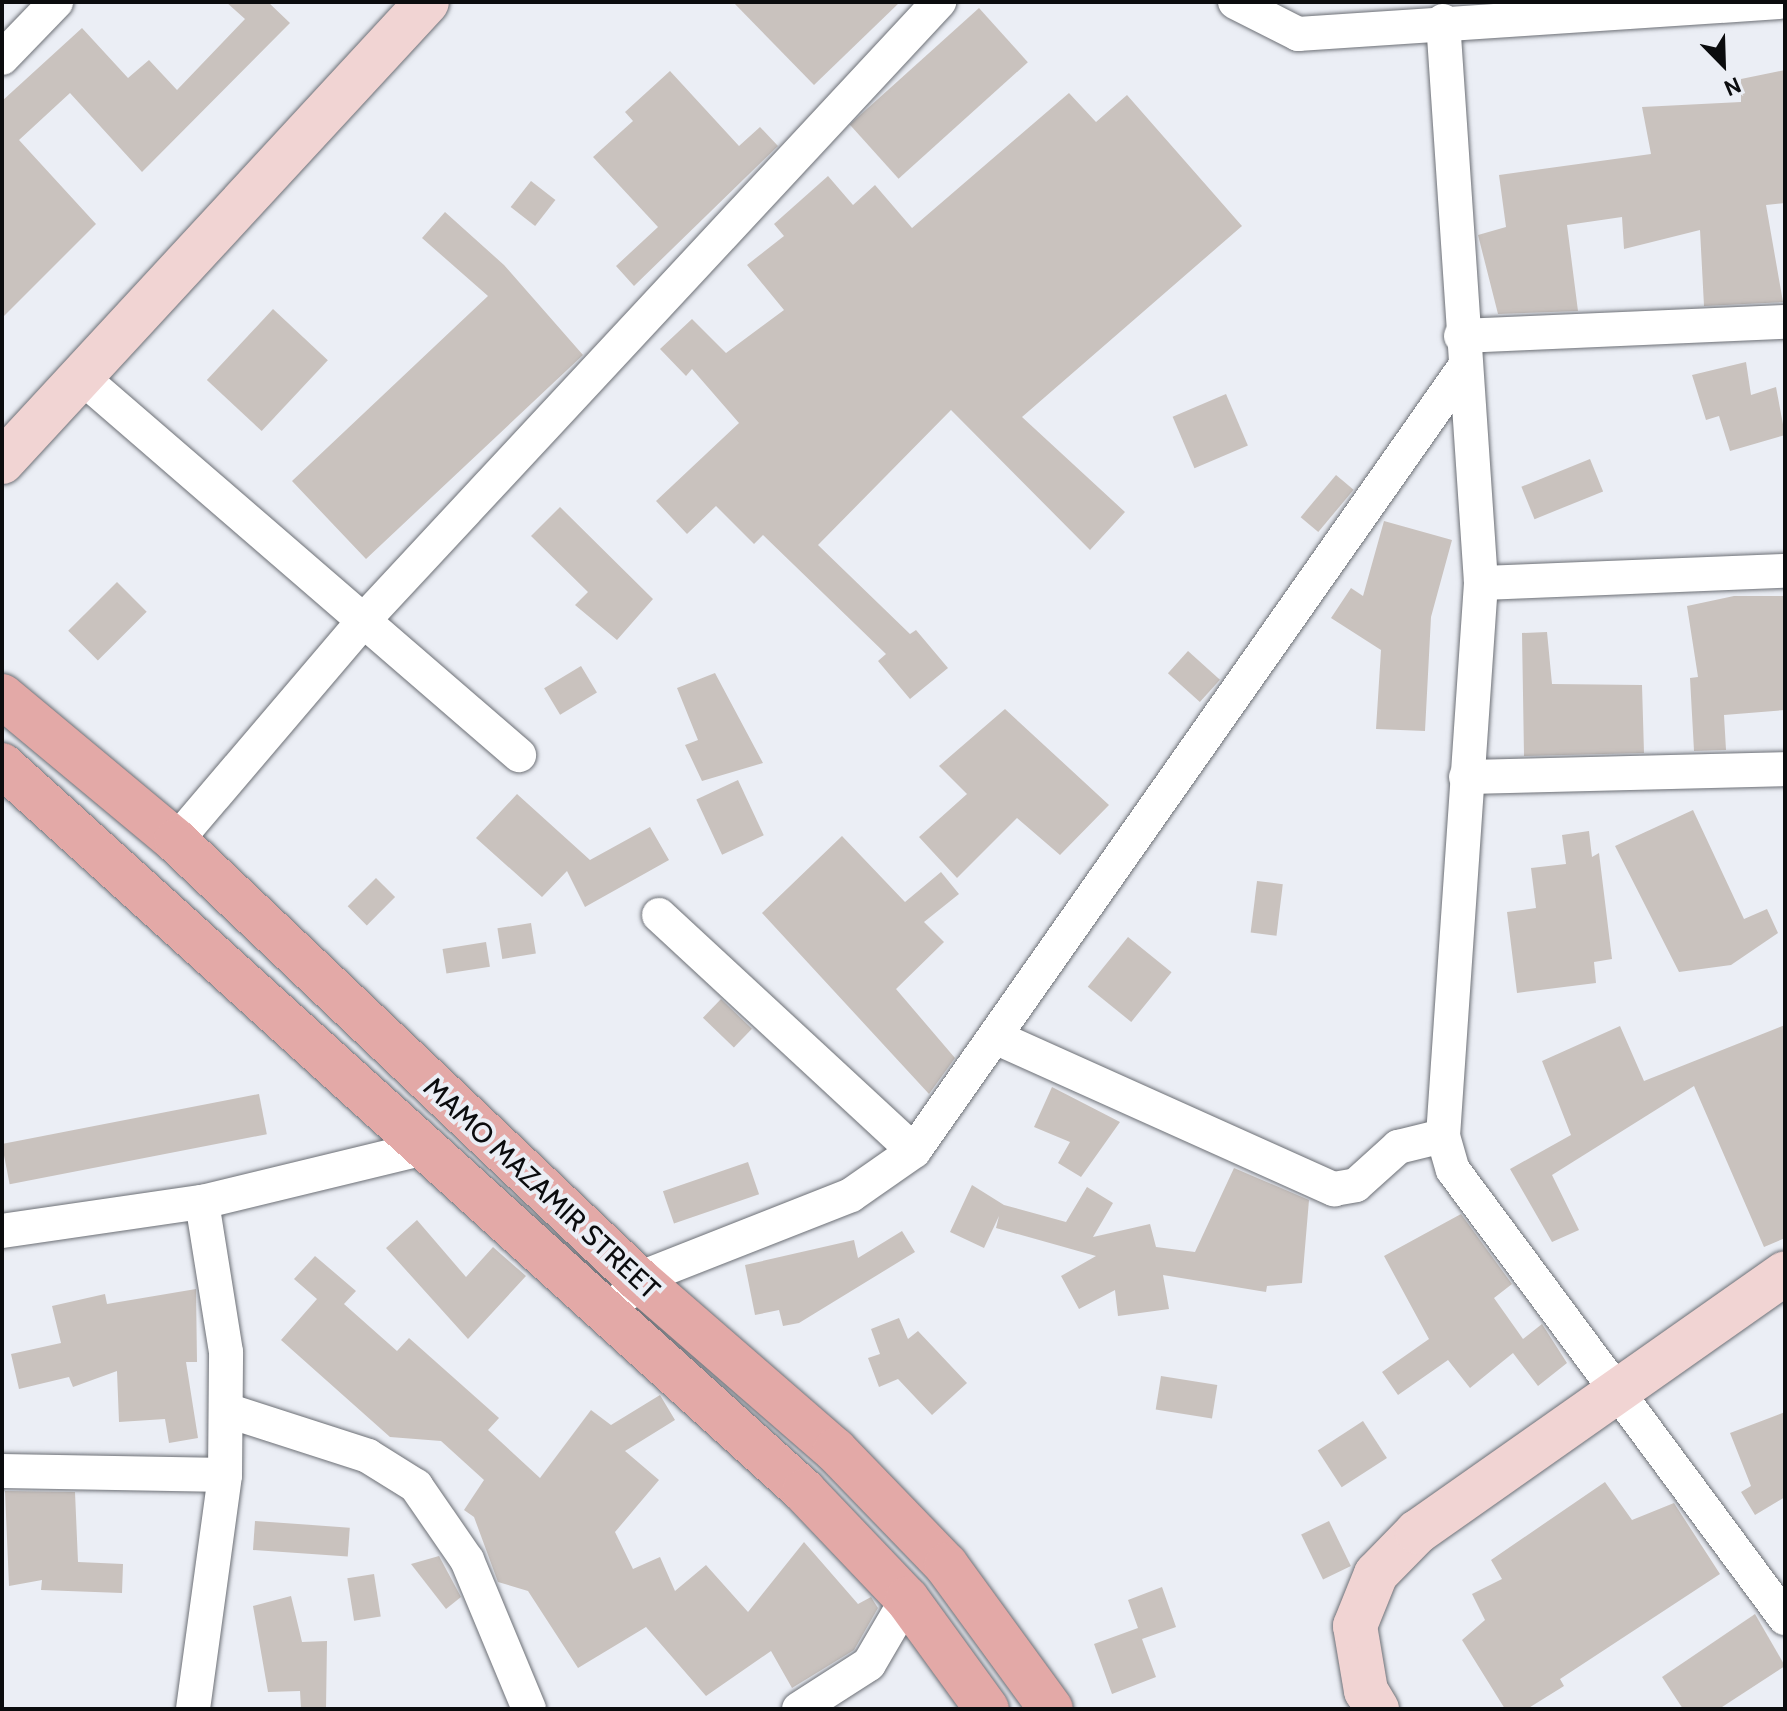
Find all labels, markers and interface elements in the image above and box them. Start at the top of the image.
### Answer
north arrow [1683,24,1763,104]
text: N [1720,71,1745,102]
street label: MAMO MAZAMIR STREET [417,1070,667,1306]

